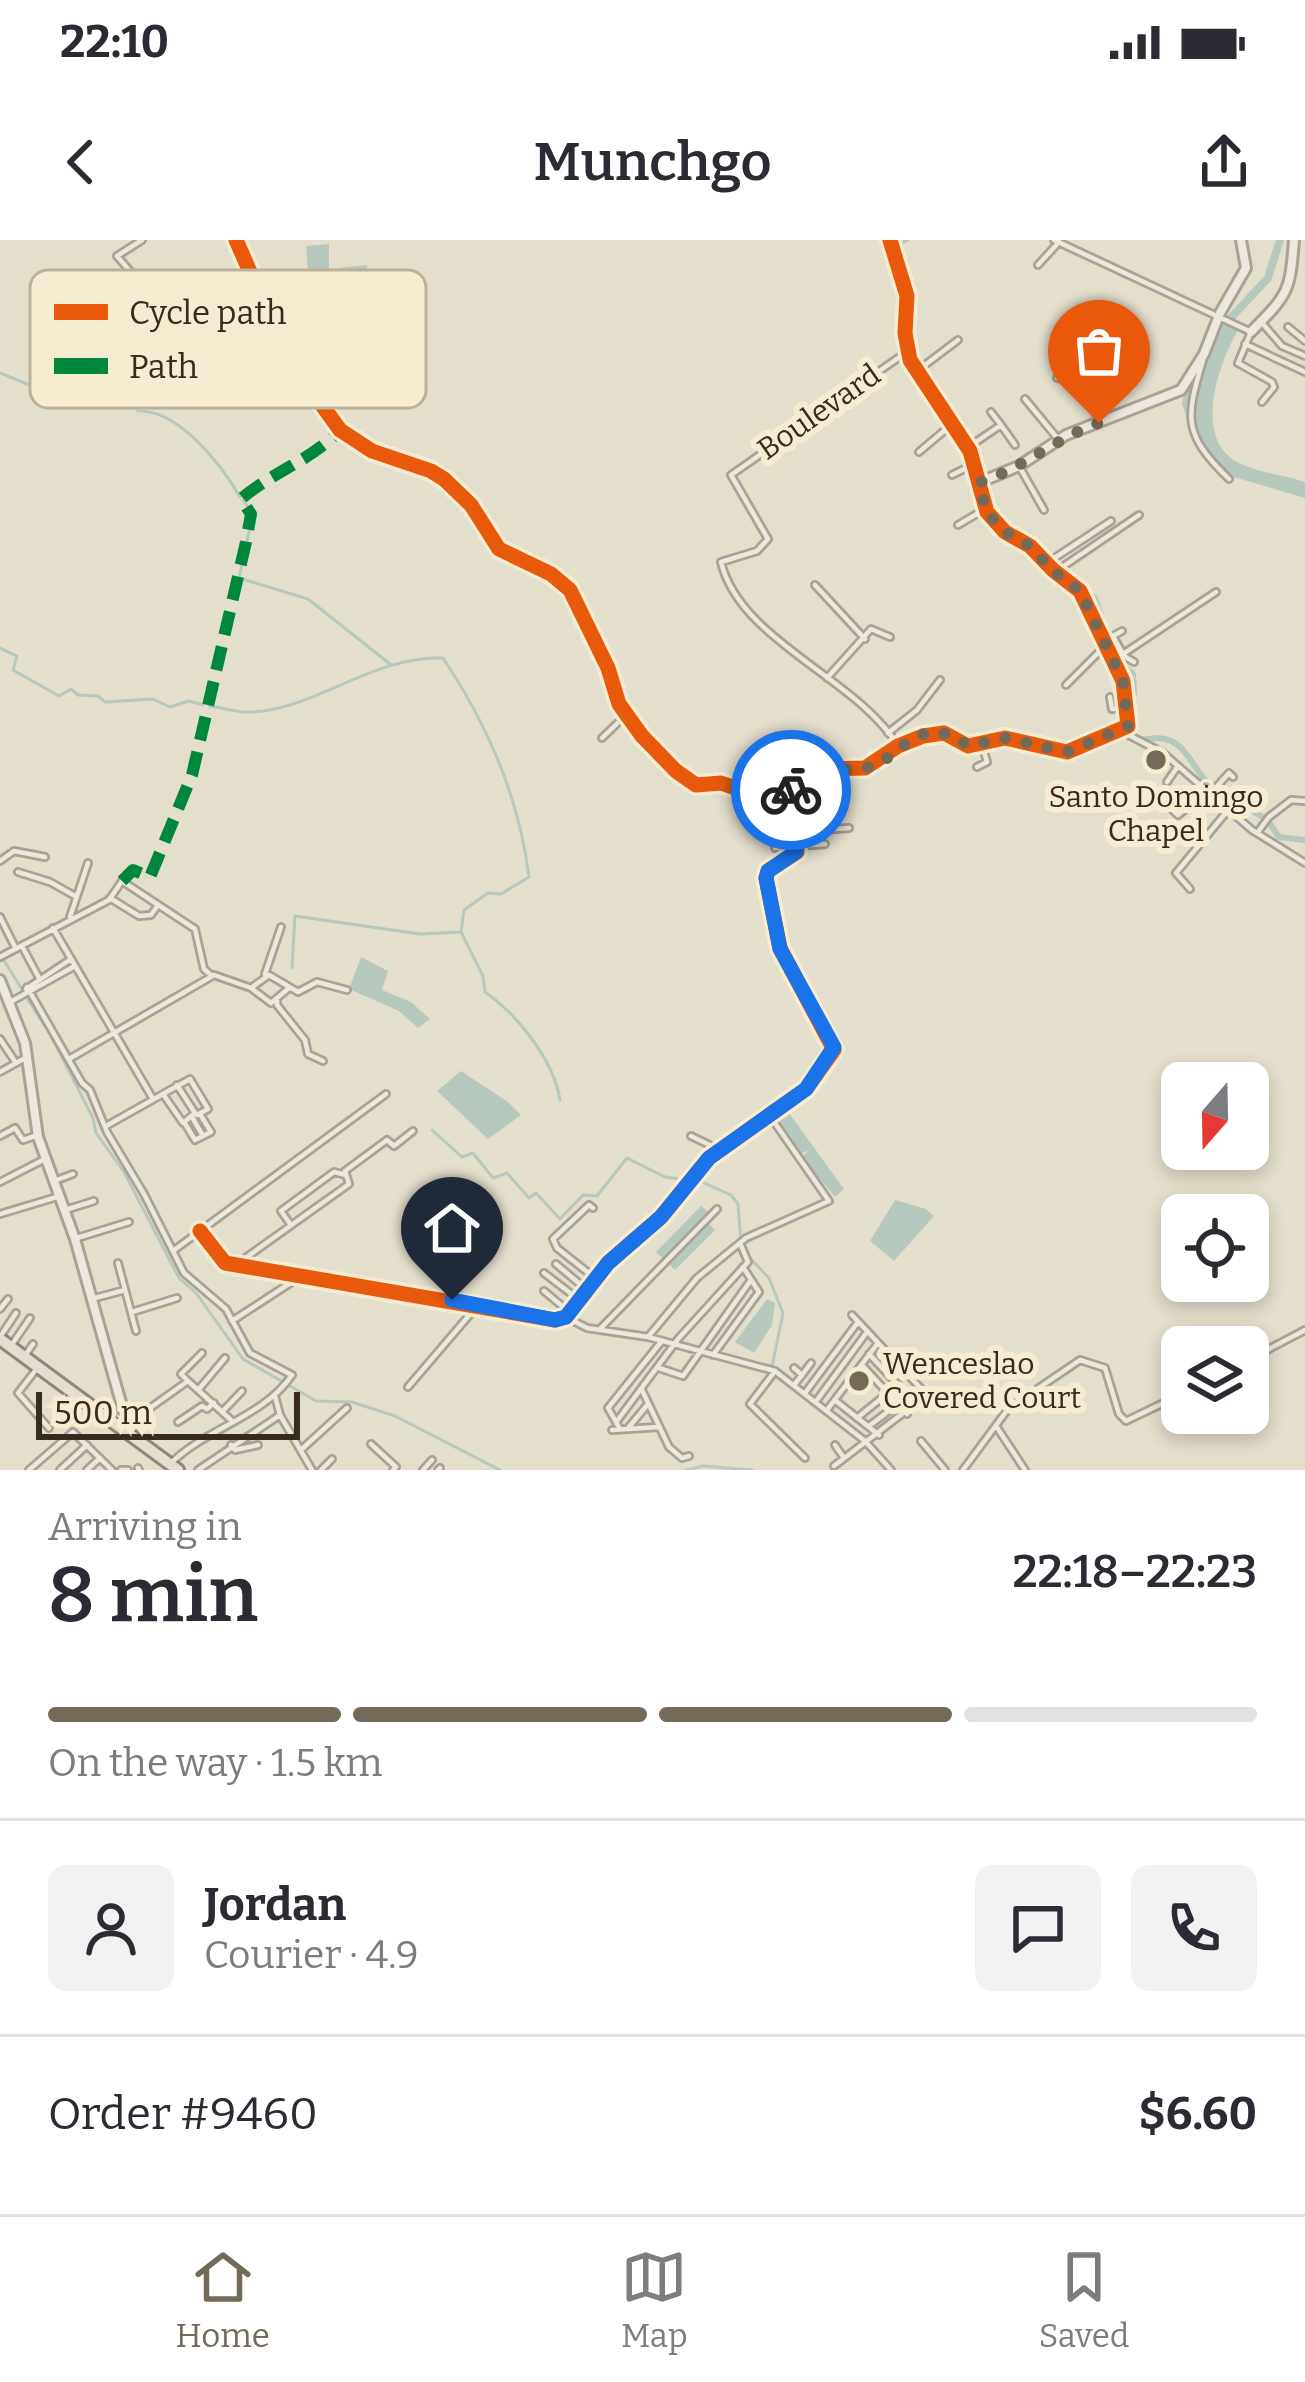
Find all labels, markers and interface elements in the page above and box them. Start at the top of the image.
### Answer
text: 22:10 [60,15,169,69]
icon: back [48,129,114,195]
icon: share [1191,129,1257,195]
text: Munchgo [533,130,772,194]
legend [30,270,426,408]
text: Cycle path [129,293,287,333]
pin [1048,300,1150,423]
icon: bag [1066,318,1132,384]
text: Path [129,347,198,387]
street label: Boulevard [751,357,887,467]
courier [731,730,851,850]
marker: Santo Domingo Chapel [1143,747,1169,773]
icon: bike [758,757,824,823]
place label: Santo Domingo Chapel [1048,779,1264,849]
north arrow [1161,1062,1269,1170]
map controls [1161,1062,1269,1434]
pin [401,1177,503,1300]
button: locate [1161,1194,1269,1302]
icon: home [419,1195,485,1261]
button: layers [1161,1326,1269,1434]
place label: Wenceslao Covered Court [883,1346,1081,1416]
marker: Wenceslao Covered Court [846,1368,872,1394]
scale bar [36,1386,300,1439]
text: 500 m [54,1393,152,1433]
text: Arriving in [48,1504,242,1550]
text: 22:18–22:23 [1012,1545,1257,1599]
text: 8 min [48,1548,258,1642]
text: On the way · 1.5 km [48,1740,383,1786]
button: person [48,1865,174,1991]
button: chat [975,1865,1101,1991]
button: phone [1131,1865,1257,1991]
text: Jordan [204,1878,346,1932]
text: Courier · 4.9 [204,1932,419,1978]
text: Order #9460 [48,2087,318,2141]
text: $6.60 [1138,2087,1257,2141]
tab: Home [176,2244,270,2356]
tab: Map [621,2244,688,2356]
tab: Saved [1039,2244,1129,2356]

